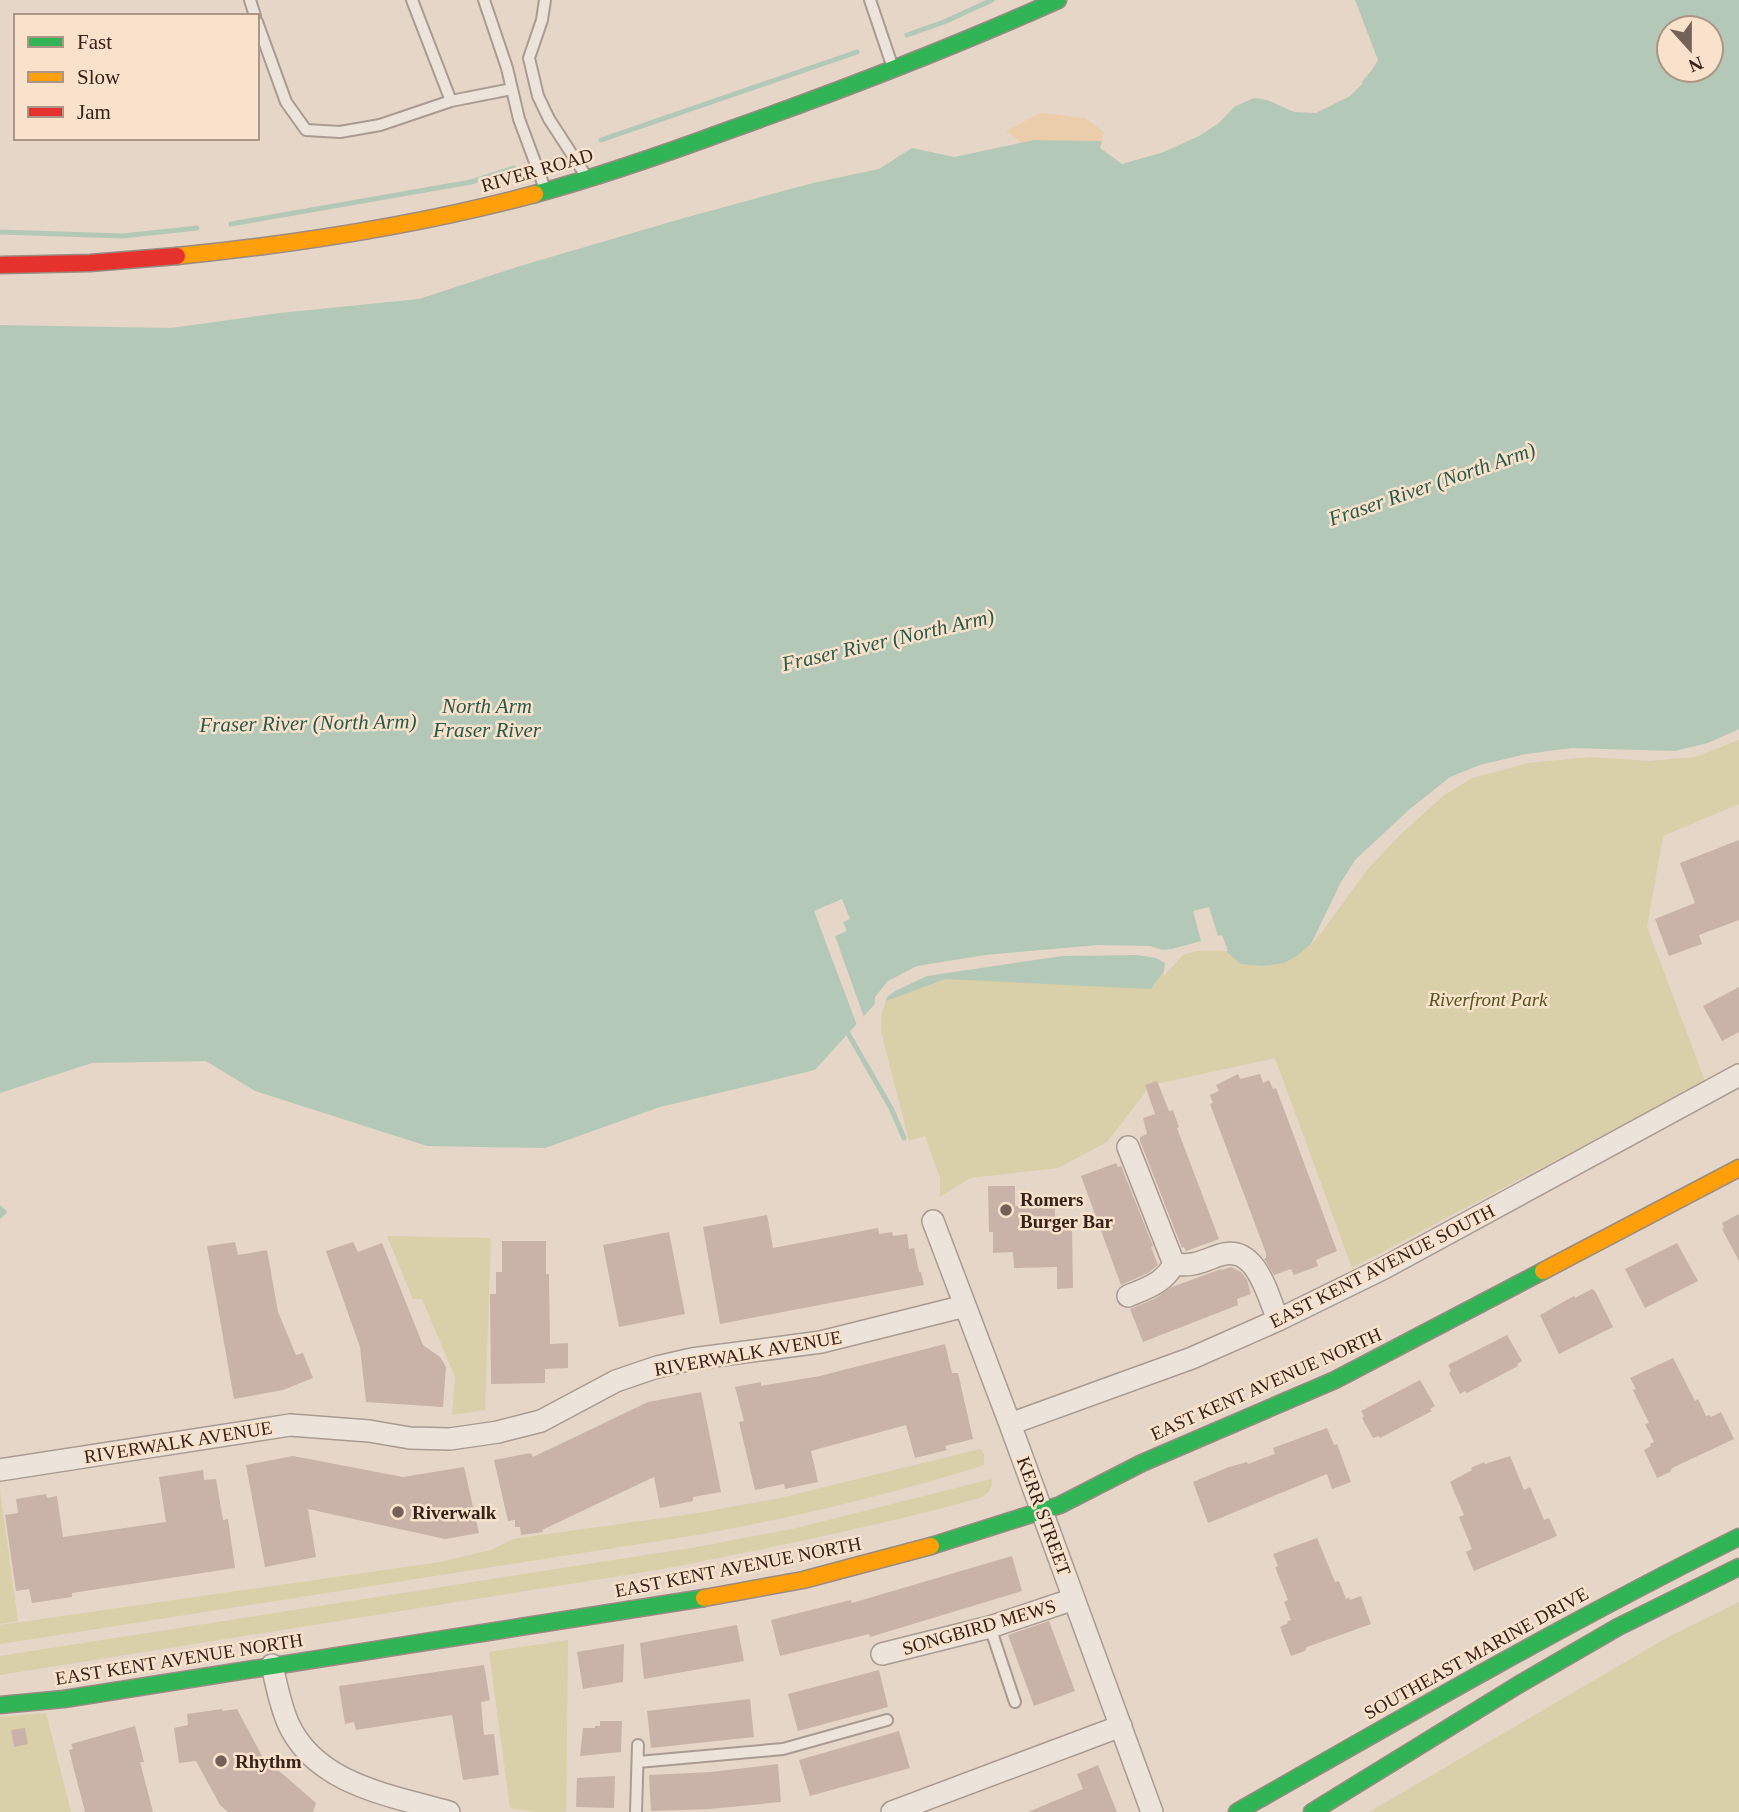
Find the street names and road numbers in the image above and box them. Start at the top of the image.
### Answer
street label: RIVER ROAD [479,144,595,196]
street label: EAST KENT AVENUE SOUTH [1266,1200,1498,1332]
street label: EAST KENT AVENUE NORTH [1147,1323,1385,1445]
street label: RIVERWALK AVENUE [653,1326,843,1380]
street label: RIVERWALK AVENUE [82,1417,274,1467]
street label: KERR STREET [1013,1454,1075,1579]
street label: EAST KENT AVENUE NORTH [613,1533,863,1601]
street label: SOUTHEAST MARINE DRIVE [1360,1582,1592,1724]
street label: SONGBIRD MEWS [900,1595,1058,1659]
street label: EAST KENT AVENUE NORTH [54,1629,305,1689]

